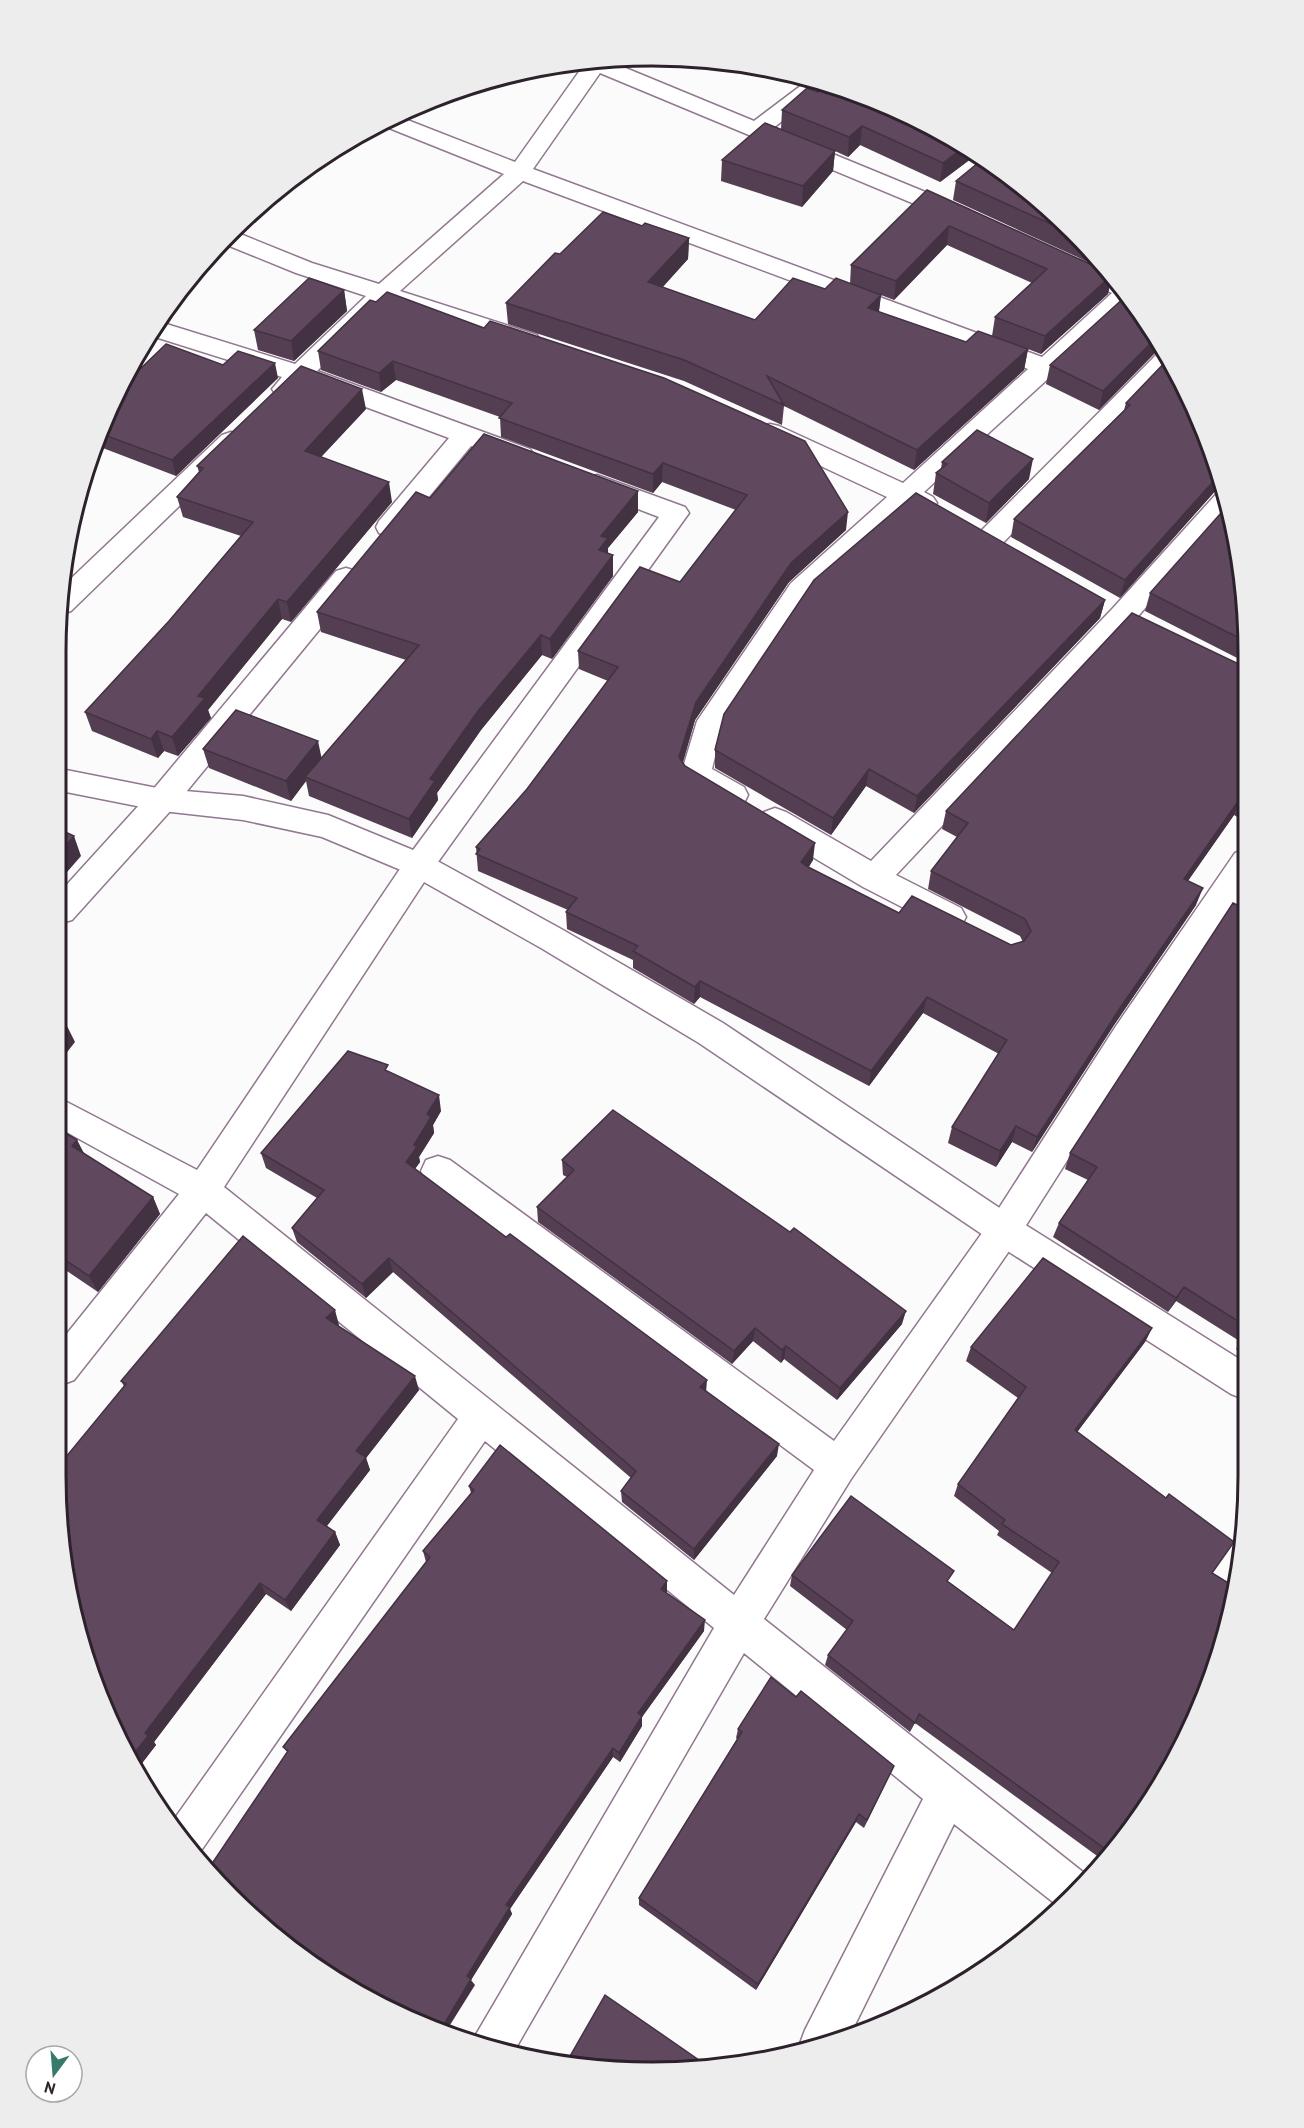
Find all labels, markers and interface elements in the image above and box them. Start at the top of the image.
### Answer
north arrow [24,2044,84,2104]
text: N [42,2077,58,2099]

